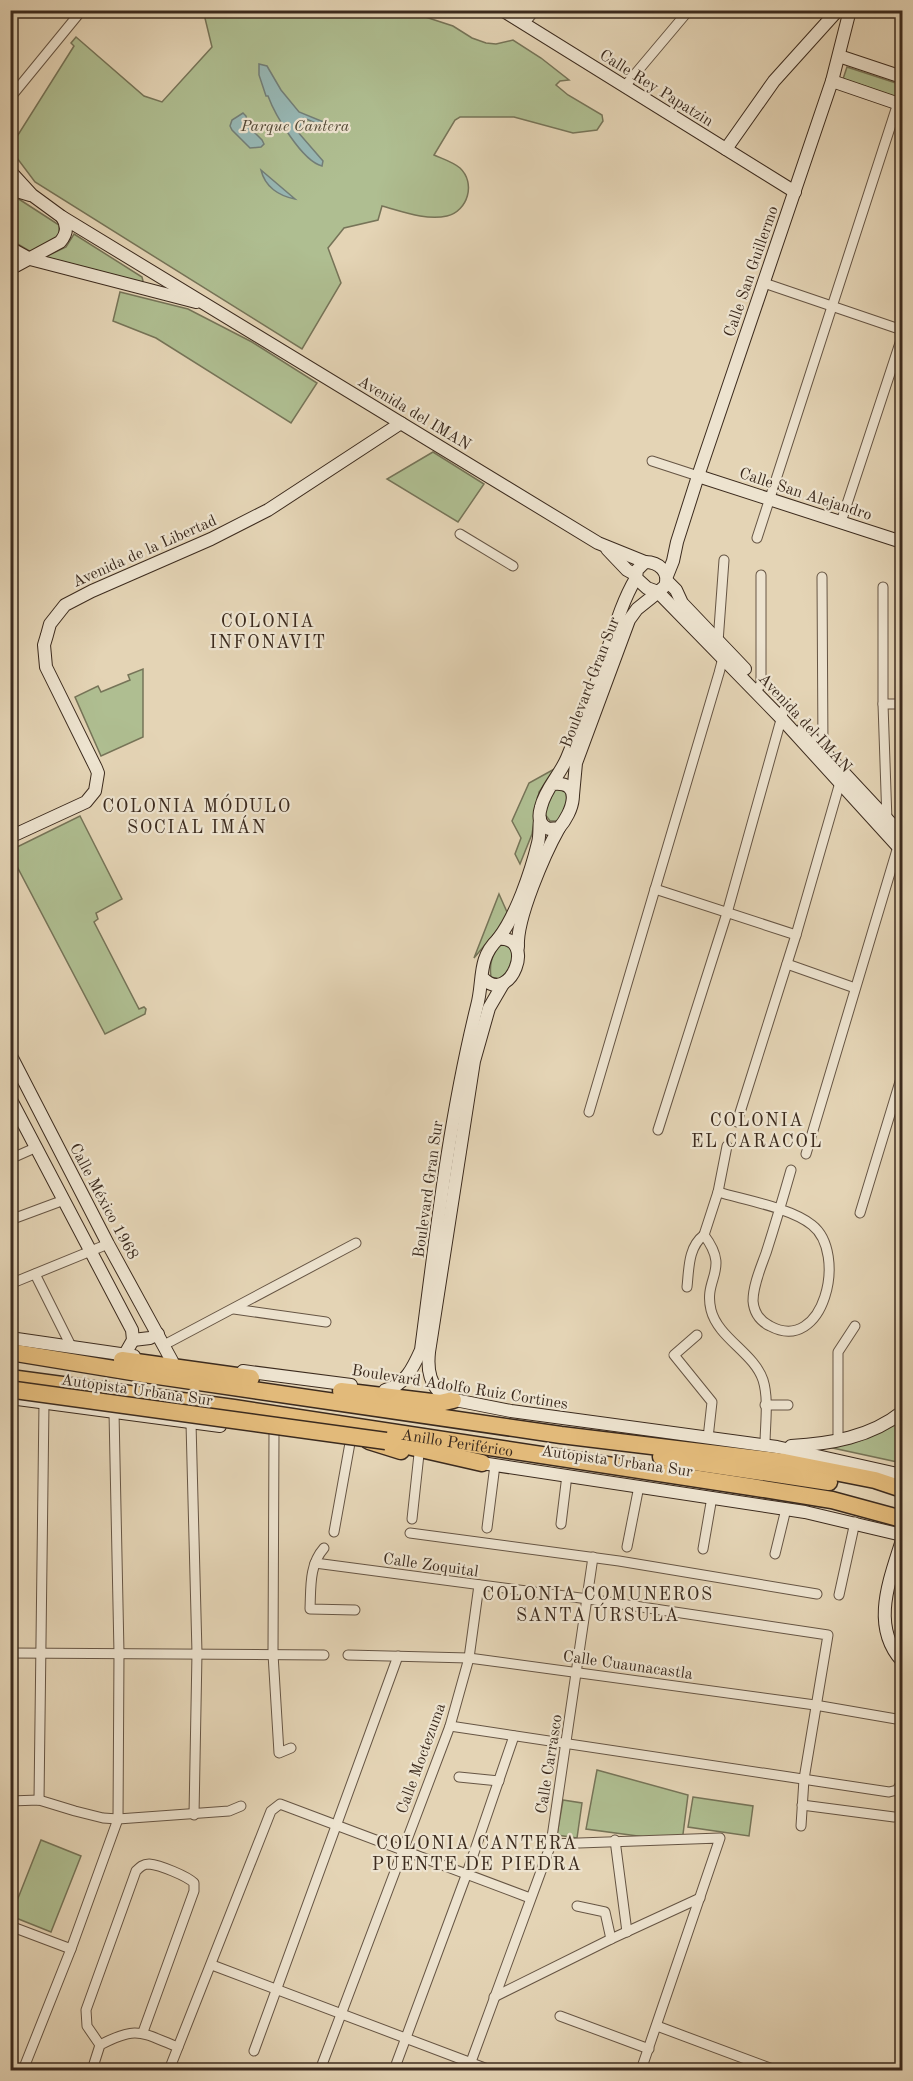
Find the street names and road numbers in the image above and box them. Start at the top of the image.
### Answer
street label: Calle Rey Papatzin [596,47,716,130]
street label: Calle San Guillermo [722,204,782,339]
street label: Avenida del IMAN [355,374,473,454]
street label: Calle San Alejandro [737,466,874,524]
street label: Avenida de la Libertad [70,513,219,591]
street label: Boulevard Gran Sur [559,615,623,750]
street label: Avenida del IMAN [755,671,854,776]
street label: Boulevard Gran Sur [411,1119,447,1259]
street label: Calle México 1968 [66,1141,141,1263]
street label: Boulevard Adolfo Ruiz Cortines [350,1363,569,1413]
street label: Autopista Urbana Sur [60,1372,214,1410]
street label: Anillo Periférico [400,1428,514,1461]
street label: Autopista Urbana Sur [540,1443,694,1481]
street label: Calle Zoquital [382,1551,479,1581]
street label: Calle Cuaunacastla [562,1649,694,1683]
street label: Calle Moctezuma [394,1701,449,1816]
street label: Calle Carrasco [534,1713,566,1815]

